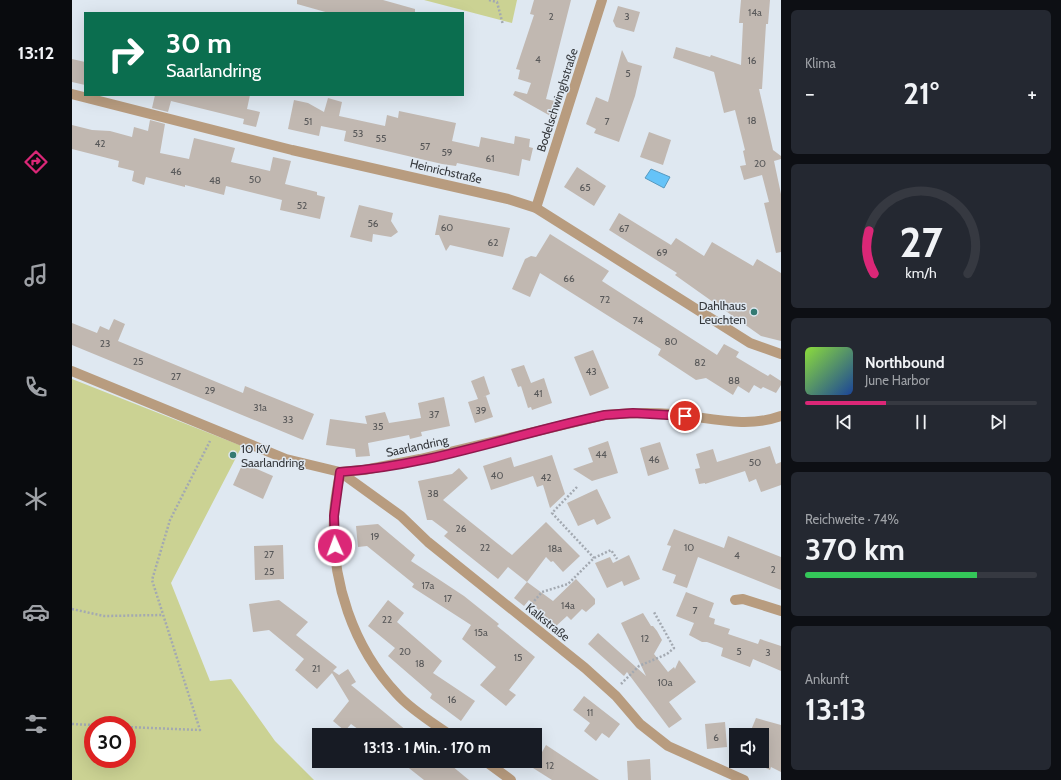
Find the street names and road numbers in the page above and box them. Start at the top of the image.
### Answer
street label: Bodelschwinghstraße [533,46,581,154]
street label: Heinrichstraße [409,155,483,187]
street label: Saarlandring [384,432,451,460]
street label: Kalkstraße [523,600,573,644]

